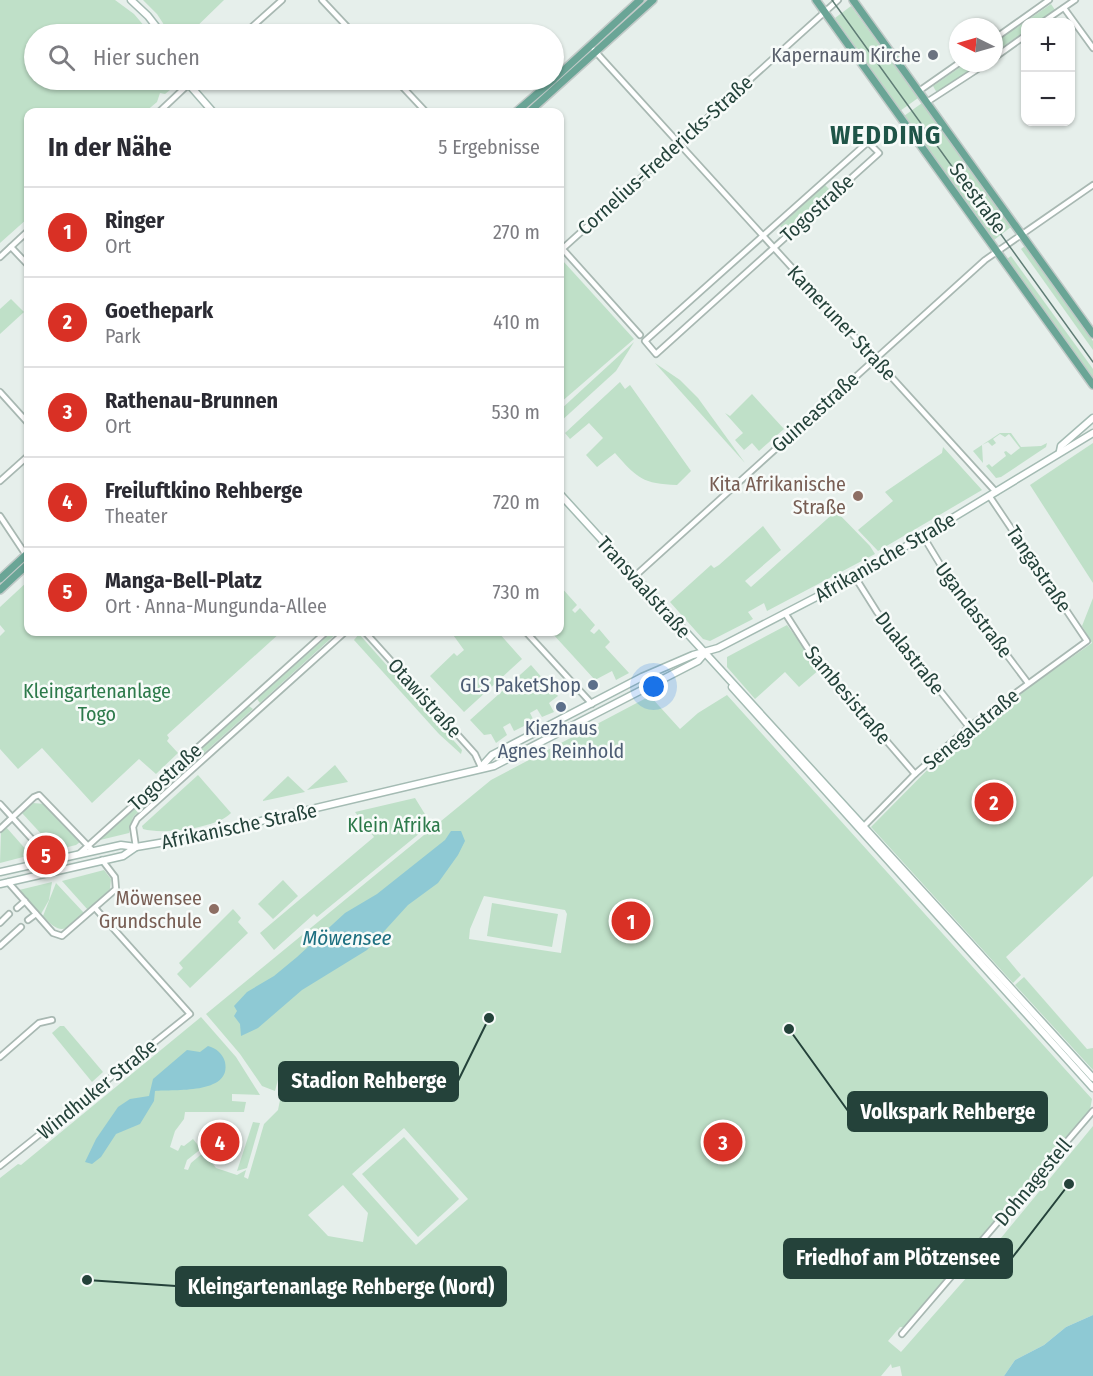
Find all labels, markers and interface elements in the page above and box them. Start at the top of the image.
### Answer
north arrow [949,18,1003,72]
map controls [1021,18,1075,126]
button: + [1021,18,1075,72]
search box [24,24,564,90]
icon: search [45,41,78,74]
place label: Kapernaum Kirche [771,43,921,67]
text: Hier suchen [93,44,200,71]
marker: Kapernaum Kirche [926,48,940,62]
street label: Cornelius-Fredericks-Straße [573,70,757,240]
button: − [1021,72,1075,126]
district label: WEDDING [830,120,942,151]
text: In der Nähe [48,132,172,163]
text: 5 Ergebnisse [438,135,540,159]
street label: Seestraße [944,158,1012,238]
street label: Togostraße [775,169,859,247]
text: Ringer [105,207,164,234]
text: 1 [63,220,72,244]
text: 270 m [493,220,540,244]
text: Ort [105,234,131,258]
street label: Kameruner Straße [783,261,901,385]
text: Goethepark [105,297,213,324]
text: 2 [63,310,72,334]
text: 410 m [493,310,540,334]
text: Park [105,324,141,348]
street label: Guineastraße [767,367,863,457]
text: Rathenau-Brunnen [105,387,278,414]
text: 3 [63,400,72,424]
text: 530 m [491,400,540,424]
text: Ort [105,414,131,438]
place label: Kita Afrikanische Straße [709,472,846,519]
text: Freiluftkino Rehberge [105,477,303,504]
marker: Kita Afrikanische Straße [851,489,865,503]
text: 4 [62,490,73,514]
text: 720 m [493,490,540,514]
text: Theater [105,504,167,528]
street label: Afrikanische Straße [810,507,960,607]
street label: Tangastraße [1001,521,1077,617]
street label: Transvaalstraße [592,531,696,643]
street label: Ugandastraße [930,558,1018,662]
text: Manga-Bell-Platz [105,567,262,594]
text: 5 [63,580,72,604]
text: 730 m [493,580,540,604]
text: Ort · Anna-Mungunda-Allee [105,594,327,618]
street label: Dualastraße [870,607,950,699]
street label: Sambesistraße [800,641,896,749]
street label: Otawistraße [383,653,467,743]
your location [639,672,668,701]
place label: GLS PaketShop [460,673,581,697]
marker: GLS PaketShop [586,678,600,692]
park label: Kleingartenanlage Togo [23,679,171,726]
street label: Senegalstraße [918,683,1024,775]
marker: Kiezhaus Agnes Reinhold [554,700,568,714]
place label: Kiezhaus Agnes Reinhold [498,716,624,763]
street label: Togostraße [123,738,207,816]
pin: 2 [974,780,1014,824]
street label: Afrikanische Straße [159,798,319,854]
park label: Klein Afrika [347,813,441,837]
pin: 5 [26,832,66,878]
place label: Möwensee Grundschule [99,886,202,933]
pin: 1 [612,898,650,944]
marker: Möwensee Grundschule [207,902,221,916]
water label: Möwensee [302,925,392,951]
street label: Windhuker Straße [33,1034,161,1144]
callout: Stadion Rehberge [279,1062,458,1101]
text: Stadion Rehberge [291,1068,447,1094]
callout: Volkspark Rehberge [848,1092,1047,1131]
text: Volkspark Rehberge [860,1099,1036,1125]
pin: 4 [200,1120,240,1164]
pin: 3 [704,1120,742,1164]
street label: Dohnagestell [989,1133,1077,1231]
callout: Friedhof am Plötzensee [784,1239,1012,1278]
text: Friedhof am Plötzensee [796,1245,1000,1271]
callout: Kleingartenanlage Rehberge (Nord) [176,1267,506,1306]
text: Kleingartenanlage Rehberge (Nord) [188,1274,494,1300]

